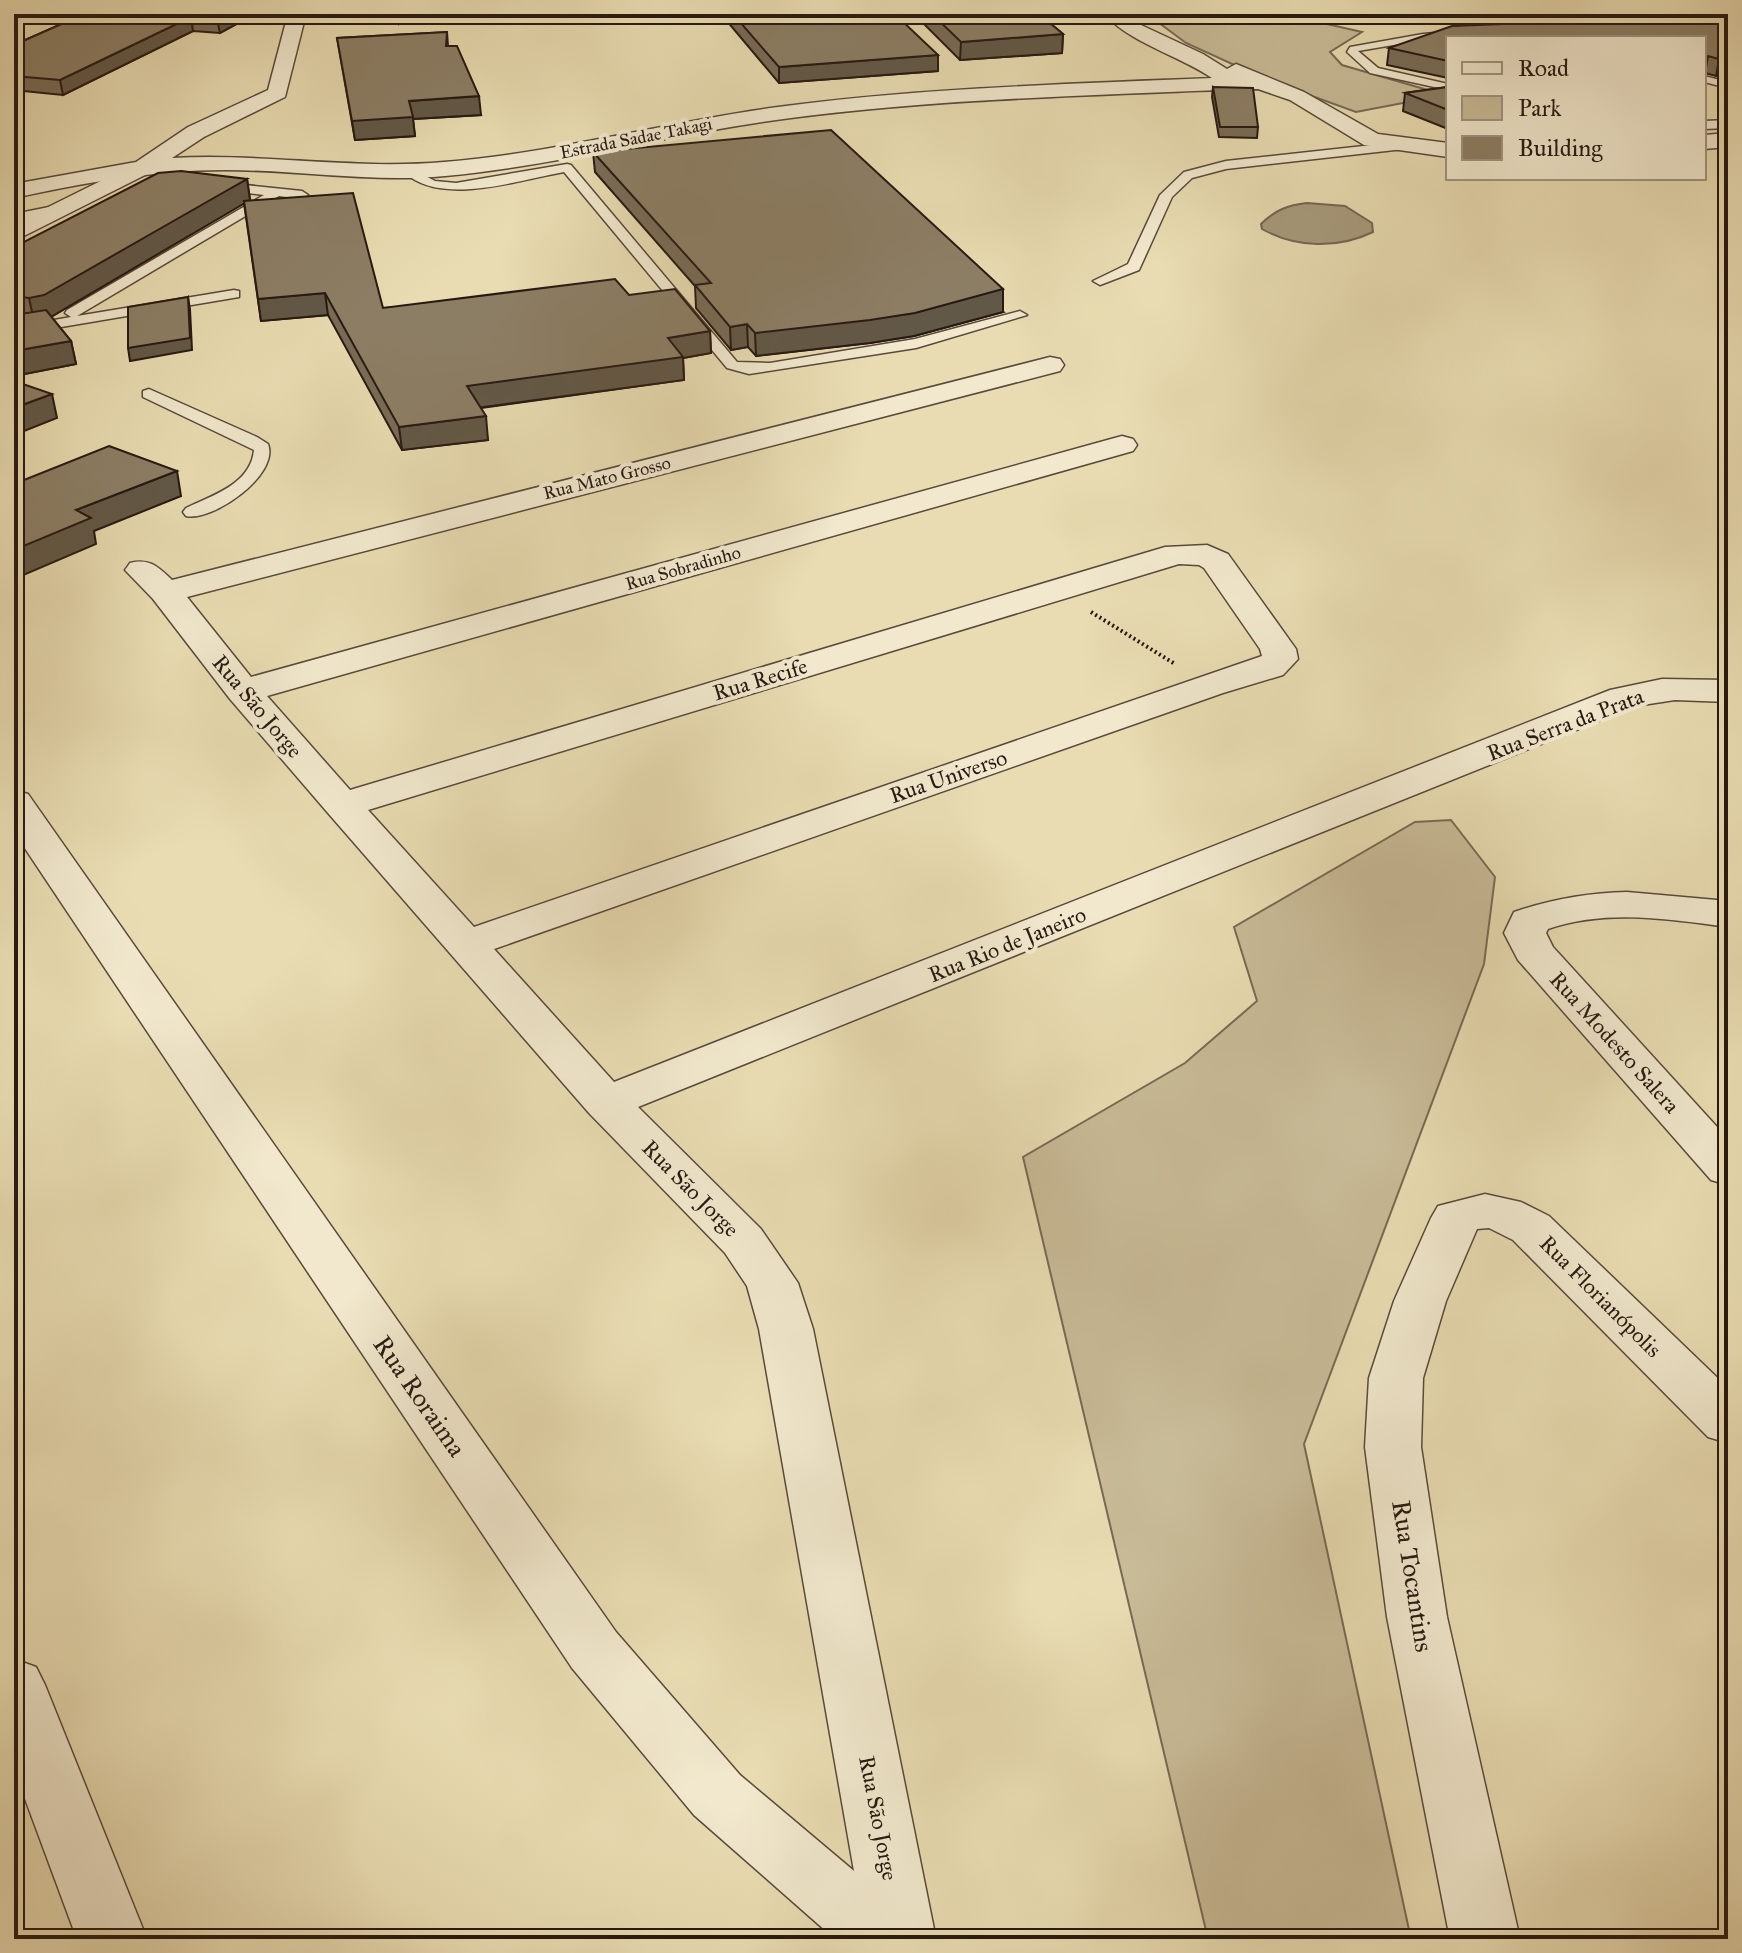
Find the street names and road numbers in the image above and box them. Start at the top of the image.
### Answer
street label: Estrada Sadae Takagi [558,112,714,165]
street label: Rua Mato Grosso [541,452,673,504]
street label: Rua Sobradinho [623,541,743,595]
street label: Rua São Jorge [207,649,309,763]
street label: Rua Recife [710,652,811,707]
street label: Rua Serra da Prata [1483,682,1648,767]
street label: Rua Universo [886,744,1011,809]
street label: Rua Rio de Janeiro [924,901,1090,988]
street label: Rua Modesto Salera [1544,966,1686,1119]
street label: Rua São Jorge [636,1134,745,1243]
street label: Rua Florianópolis [1534,1230,1667,1363]
street label: Rua Roraima [367,1329,473,1463]
street label: Rua Tocantins [1385,1498,1441,1654]
street label: Rua São Jorge [853,1754,904,1883]

